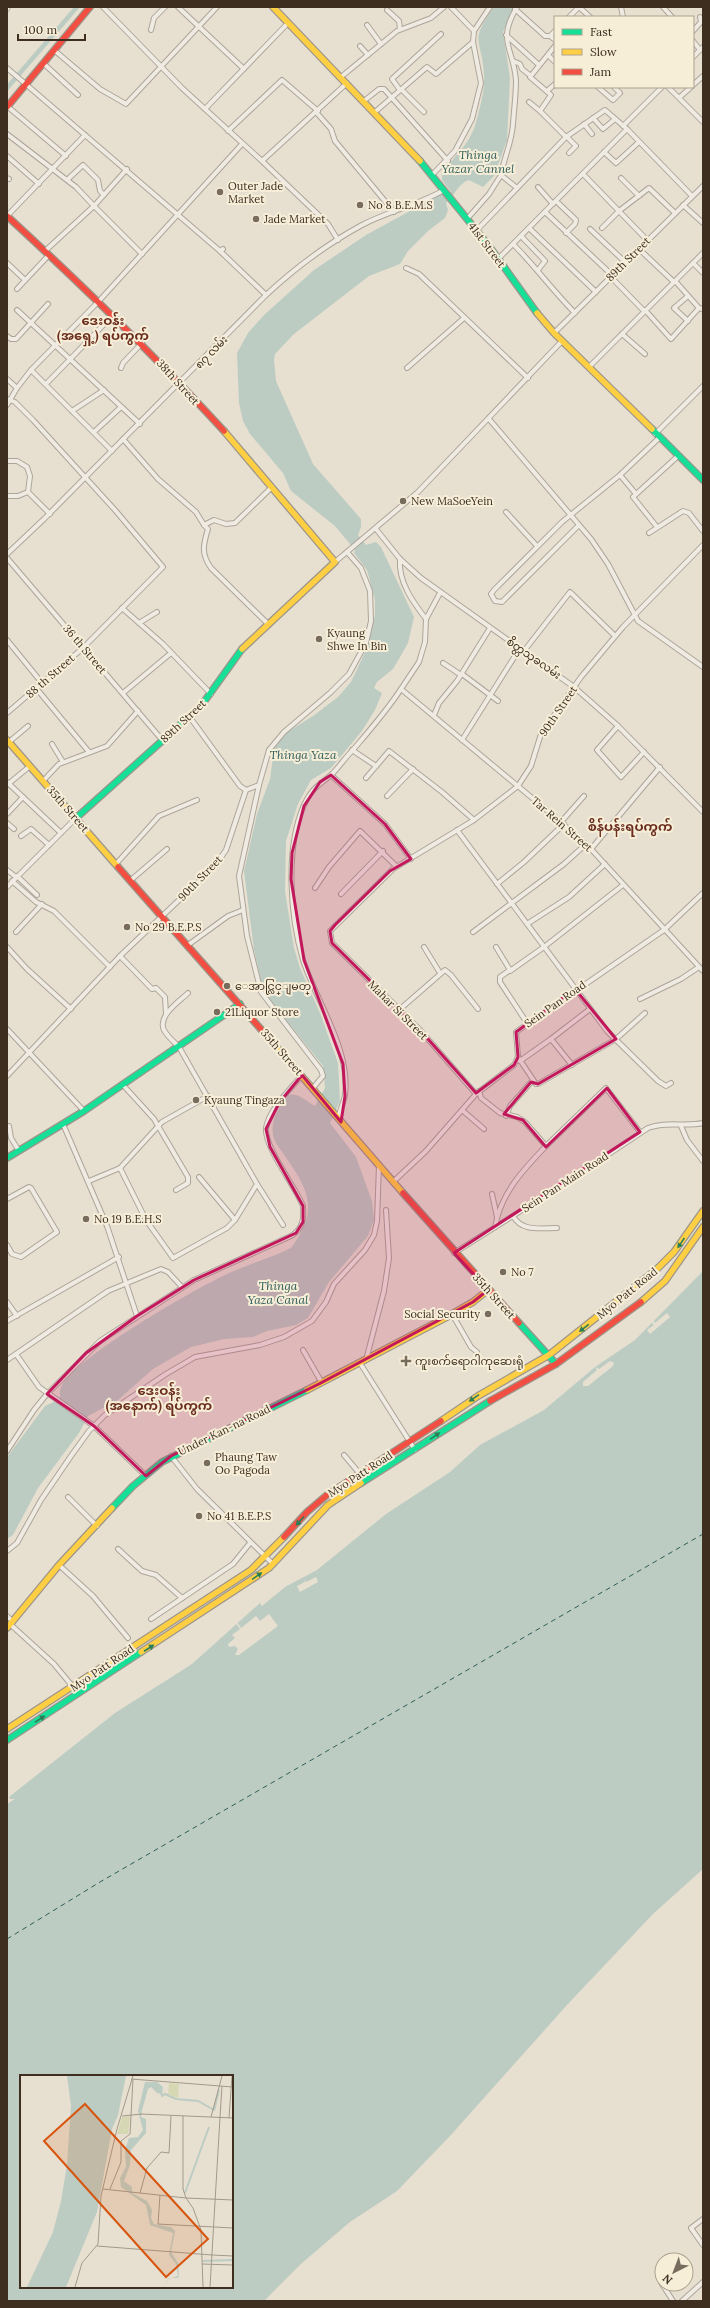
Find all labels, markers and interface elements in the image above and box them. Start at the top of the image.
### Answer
scale bar [18,16,85,42]
legend [554,16,694,88]
text: 100 m [24,22,57,37]
text: Fast [590,24,613,39]
text: Slow [590,44,617,59]
text: Jam [589,64,611,79]
water label: Thinga Yazar Cannel [442,147,515,176]
place label: Outer Jade Market [228,179,283,206]
marker: Outer Jade Market [215,187,225,197]
place label: No 8 B.E.M.S [368,198,433,212]
marker: No 8 B.E.M.S [355,200,365,210]
place label: Jade Market [263,212,326,226]
marker: Jade Market [251,214,261,224]
street label: 41st Street [465,219,509,271]
street label: 89th Street [603,233,654,284]
district label: ဒေးဝန်း (အရှေ့) ရပ်ကွက် [57,311,149,347]
street label: ၈၇ လမ်း [192,332,232,373]
street label: 38th Street [154,356,203,409]
place label: New MaSoeYein [411,494,493,508]
marker: New MaSoeYein [398,496,408,506]
street label: 36 th Street [60,621,110,677]
place label: Kyaung Shwe In Bin [327,626,387,653]
marker: Kyaung Shwe In Bin [314,634,324,644]
street label: စိတ္တသုခလမ်း [503,634,564,684]
street label: 88 th Street [23,650,78,701]
street label: 90th Street [536,682,580,739]
street label: 89th Street [157,696,209,746]
water label: Thinga Yaza [269,747,337,762]
street label: 35th Street [44,783,92,836]
street label: Tar Rein Street [528,794,596,855]
district label: စိန်ပန်းရပ်ကွက် [588,817,672,837]
street label: 90th Street [175,852,226,904]
place label: No 29 B.E.P.S [135,920,202,934]
marker: No 29 B.E.P.S [122,922,132,932]
street label: Mahar Si Street [365,977,431,1043]
street label: Sein Pan Road [521,977,589,1030]
place label: ေအာင္လြင္ျမတ္ [235,979,311,995]
marker: ေအာင္လြင္ျမတ္ [222,981,232,991]
place label: 21Liquor Store [225,1005,299,1019]
marker: 21Liquor Store [212,1007,222,1017]
street label: 35th Street [258,1026,306,1079]
place label: Kyaung Tingaza [204,1093,285,1107]
marker: Kyaung Tingaza [191,1095,201,1105]
street label: Sein Pan Main Road [519,1148,611,1215]
place label: No 19 B.E.H.S [94,1212,161,1226]
marker: No 19 B.E.H.S [81,1214,91,1224]
one-way arrow [677,1237,685,1248]
street label: Myo Patt Road [594,1264,661,1322]
place label: No 7 [511,1265,534,1279]
marker: No 7 [498,1267,508,1277]
street label: 35th Street [470,1270,519,1322]
water label: Thinga Yaza Canal [248,1278,309,1307]
place label: Social Security [404,1307,480,1321]
marker: Social Security [483,1309,493,1319]
one-way arrow [578,1324,589,1332]
place label: ကူးစက်ရောဂါကုဆေးရုံ [415,1354,523,1370]
marker: ကူးစက်ရောဂါကုဆေးရုံ [400,1355,412,1367]
district label: ဒေးဝန်း (အနောက်) ရပ်ကွက် [106,1381,212,1416]
one-way arrow [469,1394,480,1402]
street label: Under Kan-na Road [175,1401,273,1458]
one-way arrow [430,1432,440,1440]
street label: Myo Patt Road [325,1448,395,1500]
place label: Phaung Taw Oo Pagoda [215,1450,277,1477]
marker: Phaung Taw Oo Pagoda [202,1458,212,1468]
place label: No 41 B.E.P.S [207,1509,271,1523]
marker: No 41 B.E.P.S [194,1511,204,1521]
one-way arrow [295,1516,304,1526]
one-way arrow [252,1572,262,1580]
street label: Myo Patt Road [67,1641,137,1695]
one-way arrow [143,1645,155,1652]
one-way arrow [34,1715,45,1723]
inset map [20,2075,233,2288]
north arrow [654,2252,694,2292]
text: N [659,2271,675,2287]

